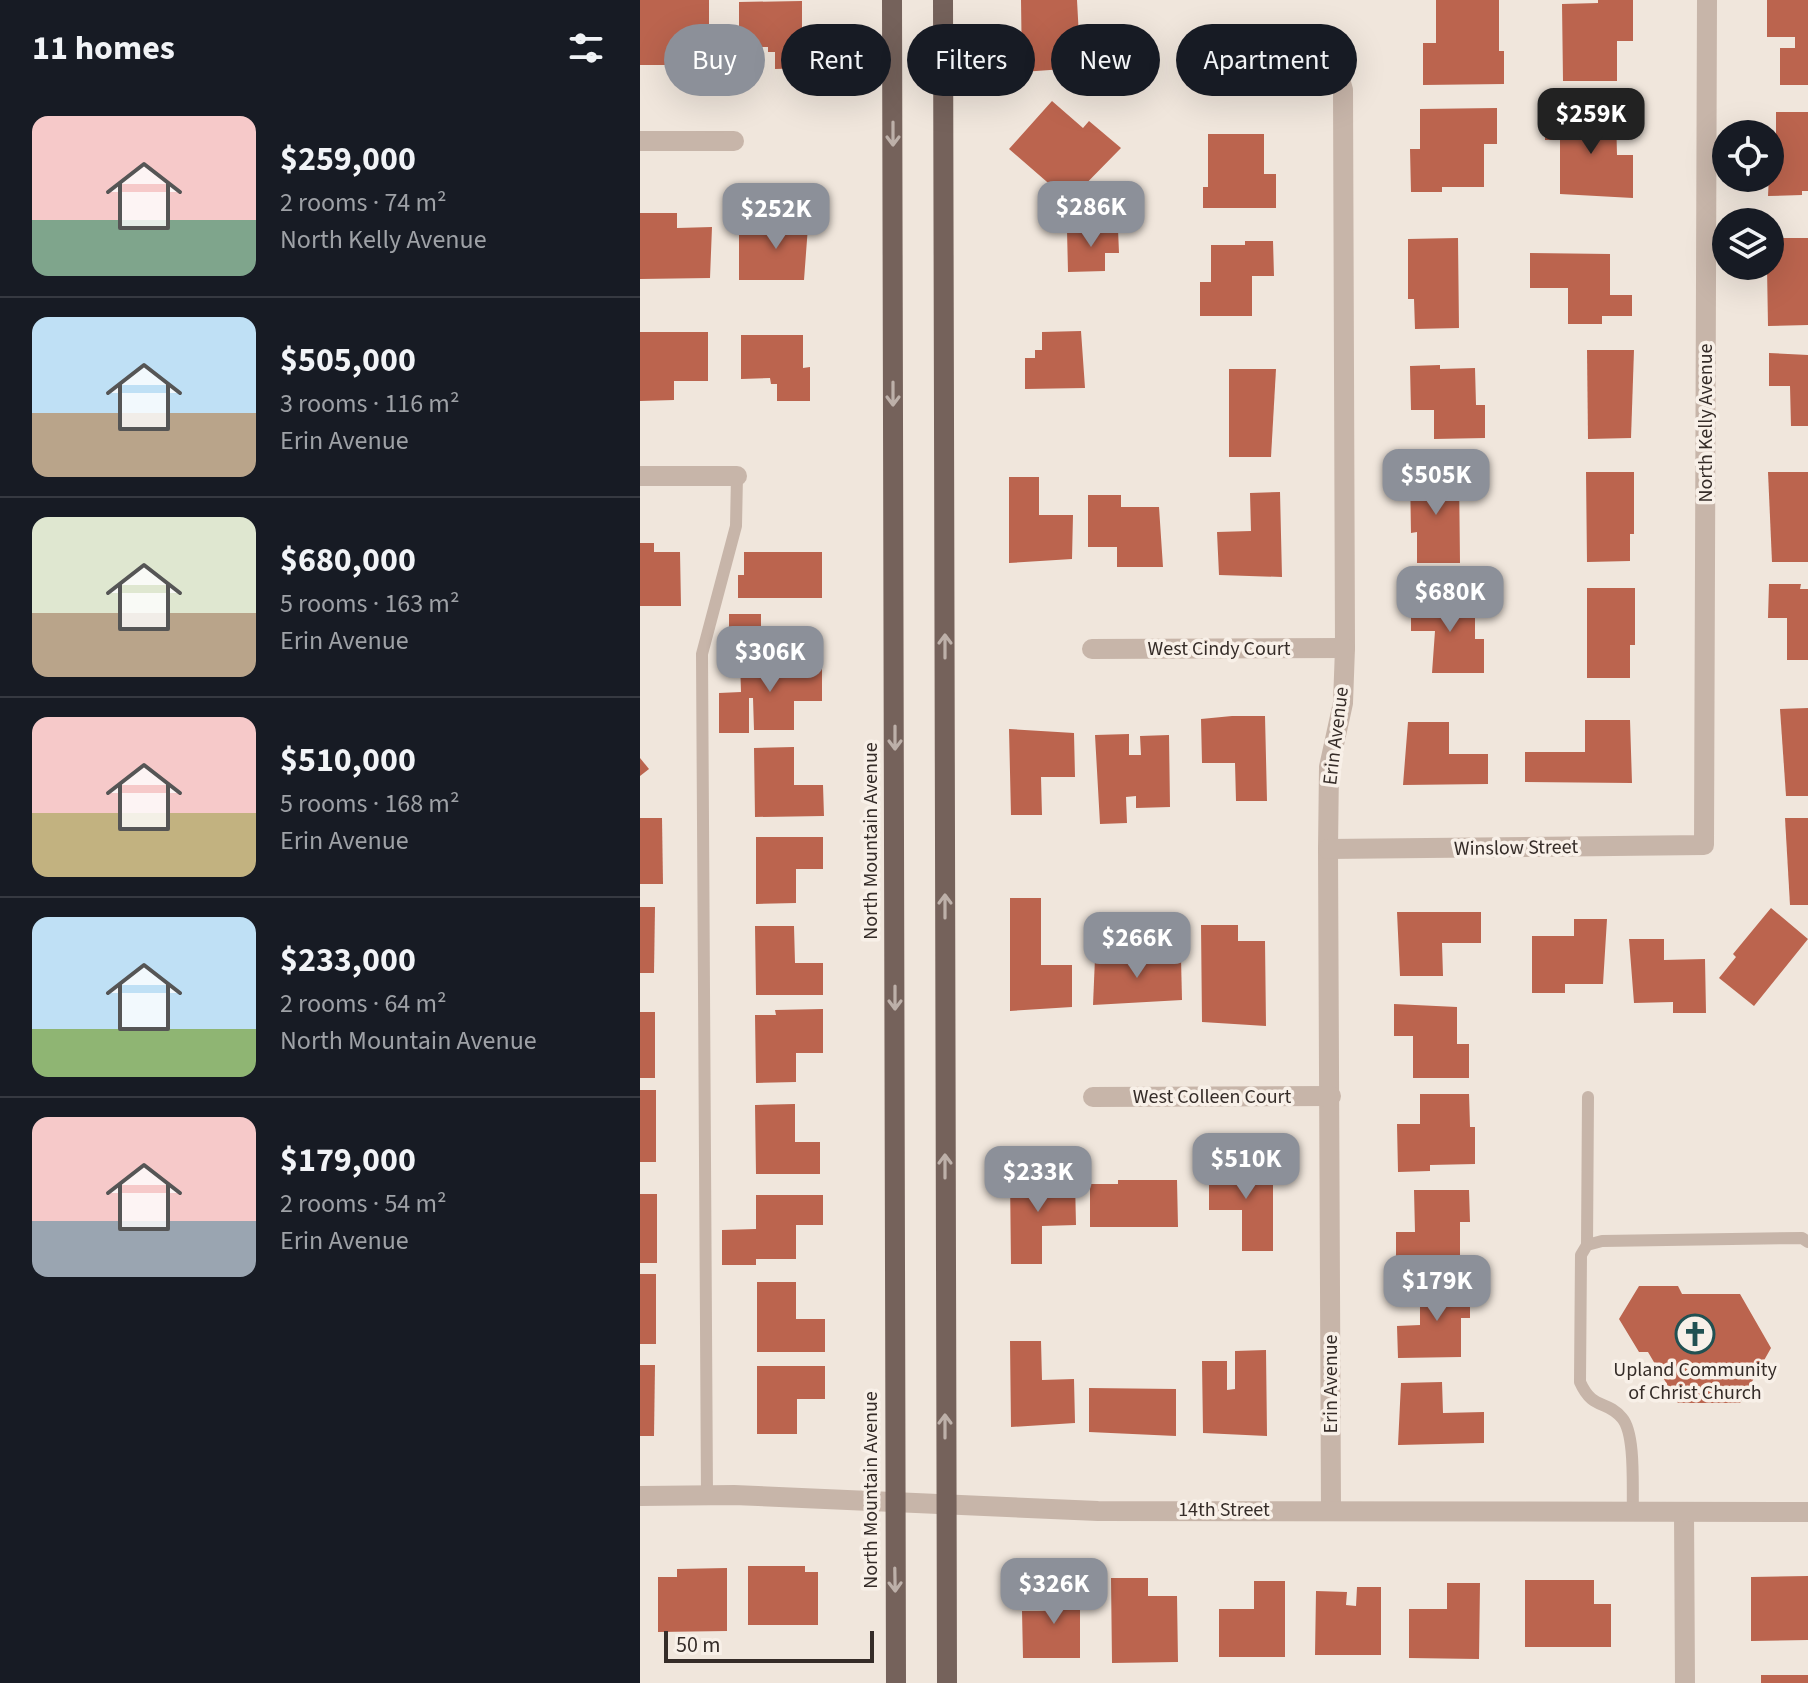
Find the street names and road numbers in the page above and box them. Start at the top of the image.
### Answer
street label: North Kelly Avenue [1692,343,1720,502]
street label: West Cindy Court [1148,635,1291,663]
street label: Erin Avenue [1316,685,1356,787]
street label: North Mountain Avenue [857,742,885,940]
street label: Winslow Street [1454,833,1579,863]
street label: West Colleen Court [1133,1083,1291,1111]
street label: Erin Avenue [1317,1334,1345,1433]
street label: North Mountain Avenue [857,1391,885,1589]
street label: 14th Street [1178,1496,1270,1524]

